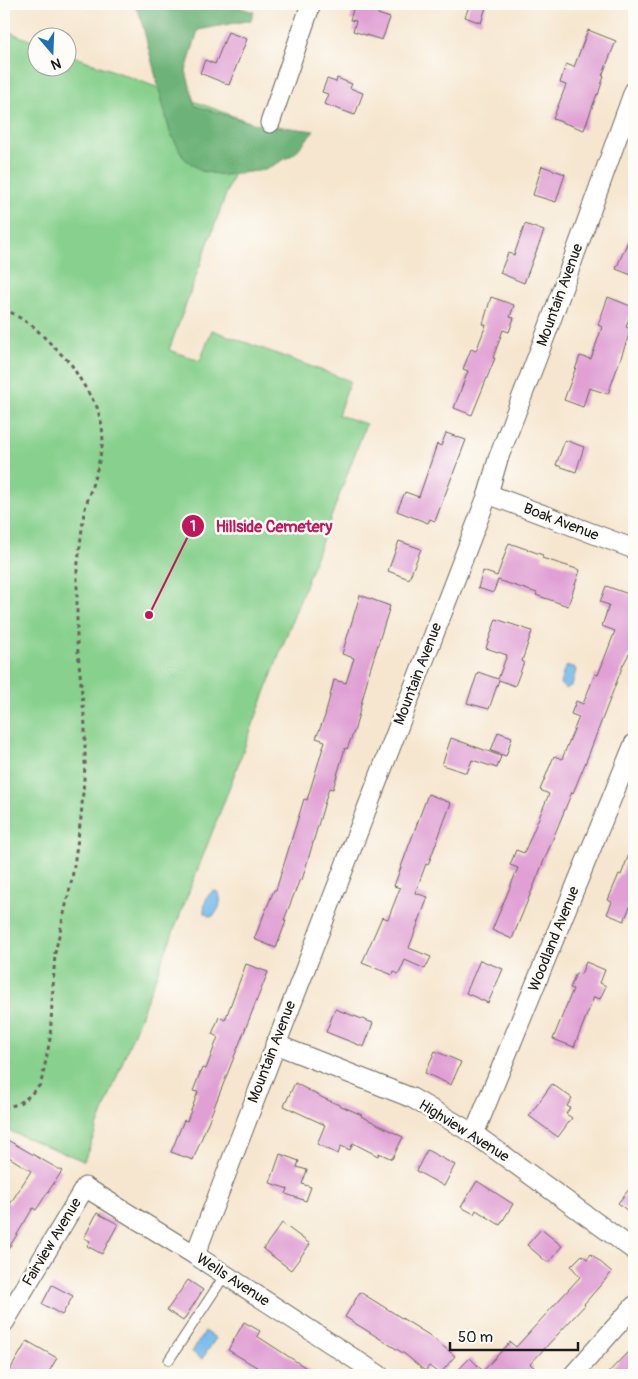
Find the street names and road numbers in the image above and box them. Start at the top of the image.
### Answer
street label: Mountain Avenue [533,240,588,349]
street label: Boak Avenue [521,499,602,545]
street label: Mountain Avenue [390,620,446,728]
street label: Woodland Avenue [524,883,584,994]
street label: Mountain Avenue [244,998,300,1106]
street label: Highview Avenue [415,1096,513,1167]
street label: Fairview Avenue [18,1194,86,1290]
street label: Wells Avenue [193,1249,274,1311]

